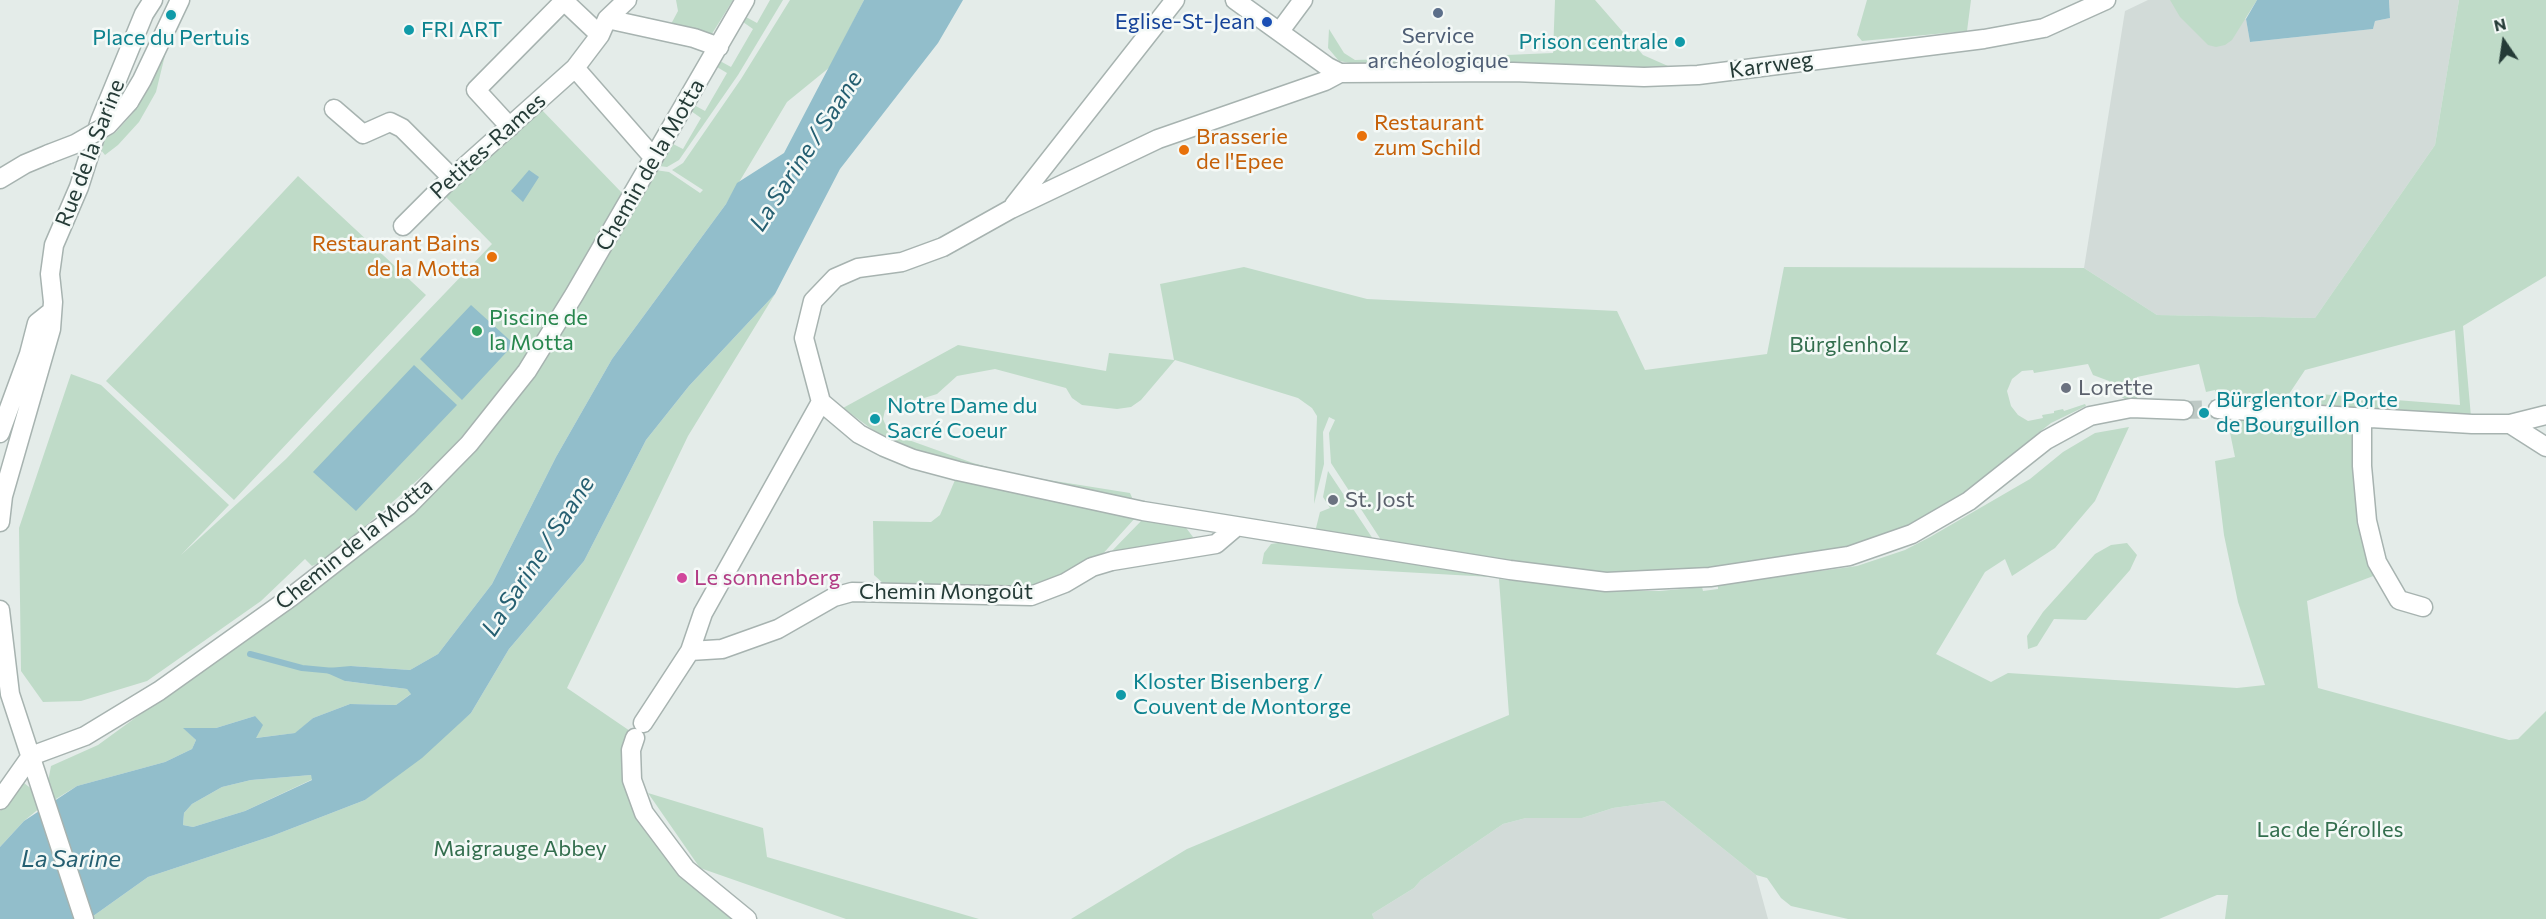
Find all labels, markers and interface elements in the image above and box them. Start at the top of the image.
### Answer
marker: Service archéologique [1431,6,1445,20]
marker: Place du Pertuis [164,8,178,22]
place label: Eglise-St-Jean [1115,9,1255,35]
north arrow [2474,12,2534,72]
text: N [2492,13,2508,35]
marker: Eglise-St-Jean [1260,15,1274,29]
place label: FRI ART [421,17,502,43]
marker: FRI ART [402,23,416,37]
place label: Service archéologique [1367,23,1509,74]
place label: Place du Pertuis [92,25,250,51]
place label: Prison centrale [1518,29,1668,55]
marker: Prison centrale [1673,35,1687,49]
street label: Karrweg [1727,46,1815,84]
water label: La Sarine / Saane [744,66,868,236]
street label: Chemin de la Motta [590,74,710,256]
street label: Rue de la Sarine [50,76,130,230]
street label: Petites-Rames [425,87,551,205]
place label: Restaurant zum Schild [1374,110,1484,162]
place label: Brasserie de l'Epee [1196,124,1288,176]
marker: Restaurant zum Schild [1355,129,1369,143]
marker: Brasserie de l'Epee [1177,143,1191,157]
place label: Restaurant Bains de la Motta [312,231,480,282]
marker: Restaurant Bains de la Motta [485,250,499,264]
place label: Piscine de la Motta [489,305,588,356]
marker: Piscine de la Motta [470,324,484,338]
park label: Bürglenholz [1789,332,1909,358]
place label: Lorette [2078,375,2153,401]
marker: Lorette [2059,381,2073,395]
place label: Bürglentor / Porte de Bourguillon [2216,387,2398,439]
place label: Notre Dame du Sacré Coeur [887,393,1038,445]
marker: Bürglentor / Porte de Bourguillon [2197,406,2211,420]
marker: Notre Dame du Sacré Coeur [868,412,882,426]
water label: La Sarine / Saane [476,471,600,641]
street label: Chemin de la Motta [270,473,438,615]
place label: St. Jost [1345,487,1414,513]
marker: St. Jost [1326,493,1340,507]
place label: Le sonnenberg [694,565,840,591]
marker: Le sonnenberg [675,571,689,585]
street label: Chemin Mongoût [859,579,1033,605]
place label: Kloster Bisenberg / Couvent de Montorge [1133,669,1351,720]
marker: Kloster Bisenberg / Couvent de Montorge [1114,688,1128,702]
park label: Lac de Pérolles [2256,817,2404,843]
park label: Maigrauge Abbey [433,836,607,862]
water label: La Sarine [21,845,121,873]

